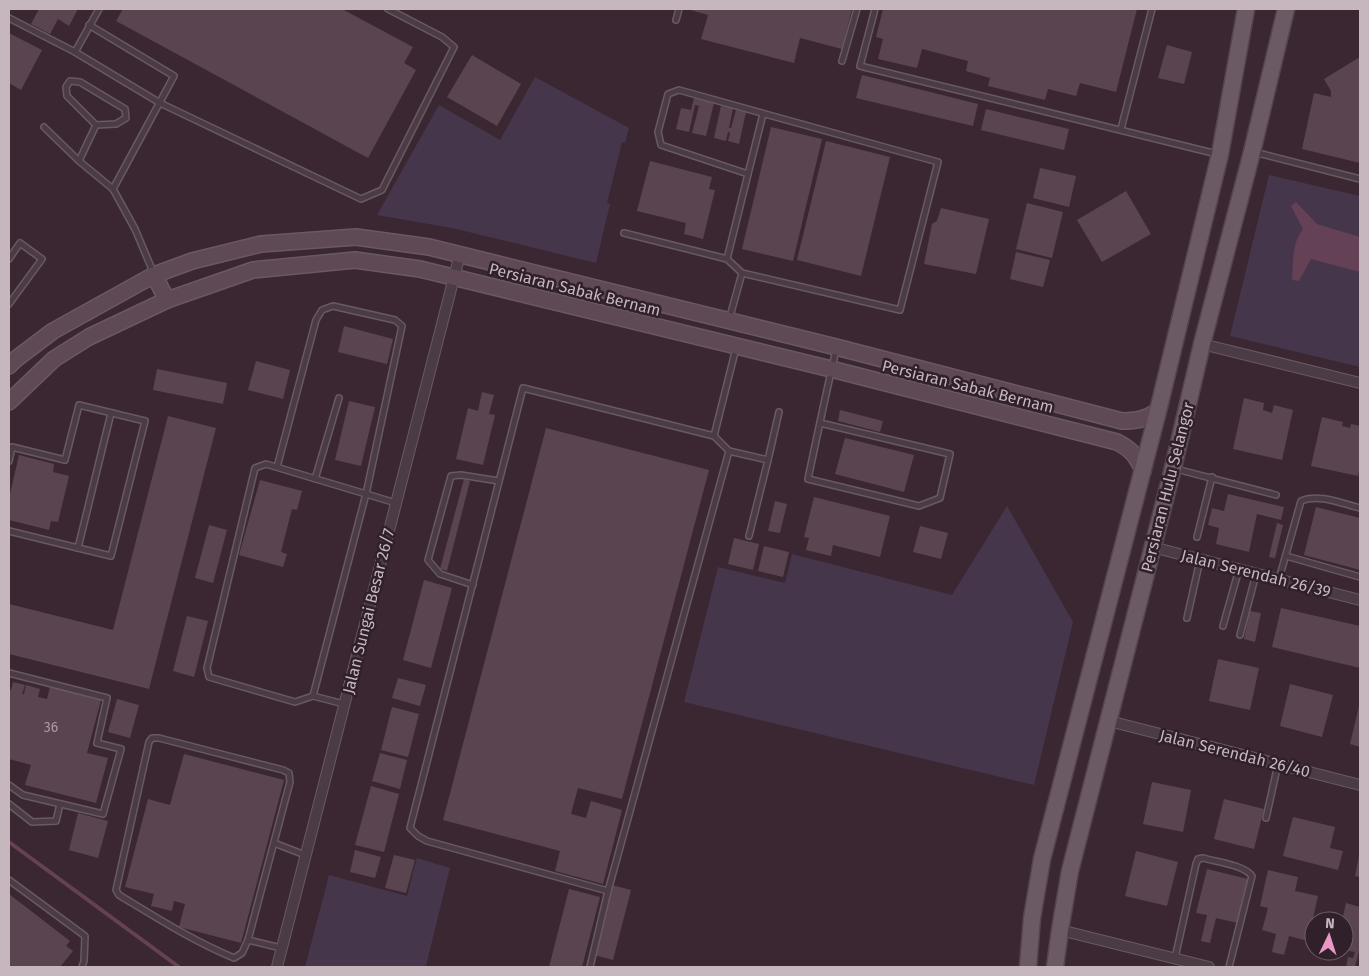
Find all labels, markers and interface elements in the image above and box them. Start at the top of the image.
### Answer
street label: Persiaran Sabak Bernam [487,259,663,320]
street label: Persiaran Sabak Bernam [880,356,1056,417]
street label: Persiaran Hulu Selangor [1137,399,1198,574]
street label: Jalan Sungai Besar 26/7 [339,527,398,696]
street label: Jalan Serendah 26/39 [1179,546,1333,601]
house number: 36 [44,719,58,736]
street label: Jalan Serendah 26/40 [1158,726,1312,781]
north arrow [1304,911,1354,961]
text: N [1325,915,1335,932]

